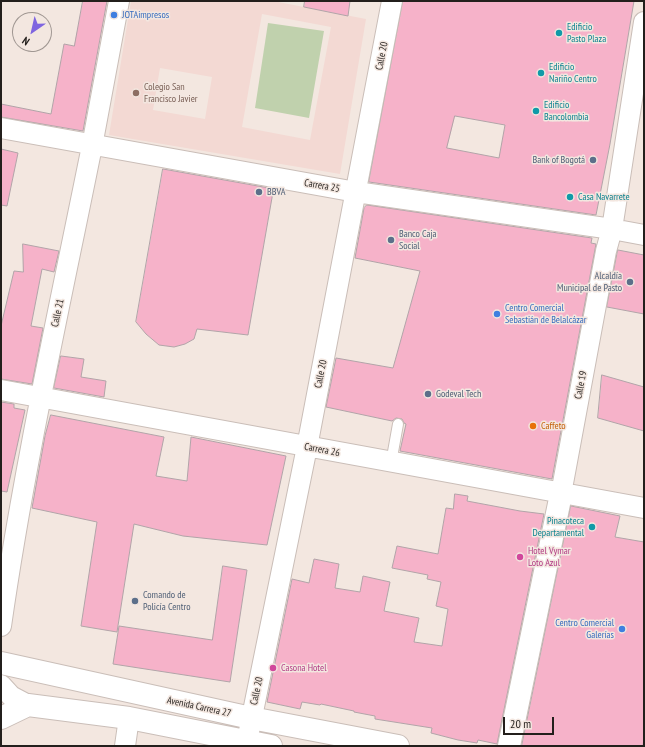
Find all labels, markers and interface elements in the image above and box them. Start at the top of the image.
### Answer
place label: JOTAimpresos [122,9,169,21]
marker: JOTAimpresos [109,10,119,20]
north arrow [12,12,52,52]
place label: Edificio Pasto Plaza [567,21,606,44]
marker: Edificio Pasto Plaza [554,28,564,38]
text: N [19,34,32,49]
street label: Calle 20 [373,41,391,71]
place label: Edificio Nariño Centro [549,61,597,84]
marker: Edificio Nariño Centro [536,68,546,78]
place label: Colegio San Francisco Javier [144,81,198,104]
marker: Colegio San Francisco Javier [131,88,141,98]
place label: Edificio Bancolombia [544,99,588,122]
marker: Edificio Bancolombia [531,106,541,116]
place label: Bank of Bogotá [533,154,585,166]
marker: Bank of Bogotá [588,155,598,165]
street label: Carrera 25 [303,177,341,195]
place label: BBVA [267,186,285,198]
marker: BBVA [254,187,264,197]
place label: Casa Navarrete [578,191,630,203]
marker: Casa Navarrete [565,192,575,202]
place label: Banco Caja Social [399,228,437,252]
marker: Banco Caja Social [386,235,396,245]
place label: Alcaldía Municipal de Pasto [557,270,622,294]
marker: Alcaldía Municipal de Pasto [625,277,635,287]
street label: Calle 21 [49,298,67,328]
place label: Centro Comercial Sebastián de Belalcázar [505,302,587,326]
marker: Centro Comercial Sebastián de Belalcázar [492,309,502,319]
street label: Calle 20 [312,359,330,389]
street label: Calle 19 [572,370,590,400]
place label: Godeval Tech [436,388,481,400]
marker: Godeval Tech [423,389,433,399]
place label: Caffeto [541,420,566,432]
marker: Caffeto [528,421,538,431]
street label: Carrera 26 [303,441,341,459]
place label: Pinacoteca Departamental [532,515,584,538]
marker: Pinacoteca Departamental [587,522,597,532]
place label: Hotel Vymar Loto Azul [528,545,570,568]
marker: Hotel Vymar Loto Azul [515,552,525,562]
place label: Comando de Policía Centro [143,589,191,612]
marker: Comando de Policía Centro [130,596,140,606]
place label: Centro Comercial Galerías [555,617,614,640]
marker: Centro Comercial Galerías [617,624,627,634]
place label: Casona Hotel [281,662,326,674]
marker: Casona Hotel [268,663,278,673]
street label: Calle 20 [248,676,266,706]
street label: Avenida Carrera 27 [166,694,232,720]
scale bar [505,709,556,735]
text: 20 m [510,716,531,731]

